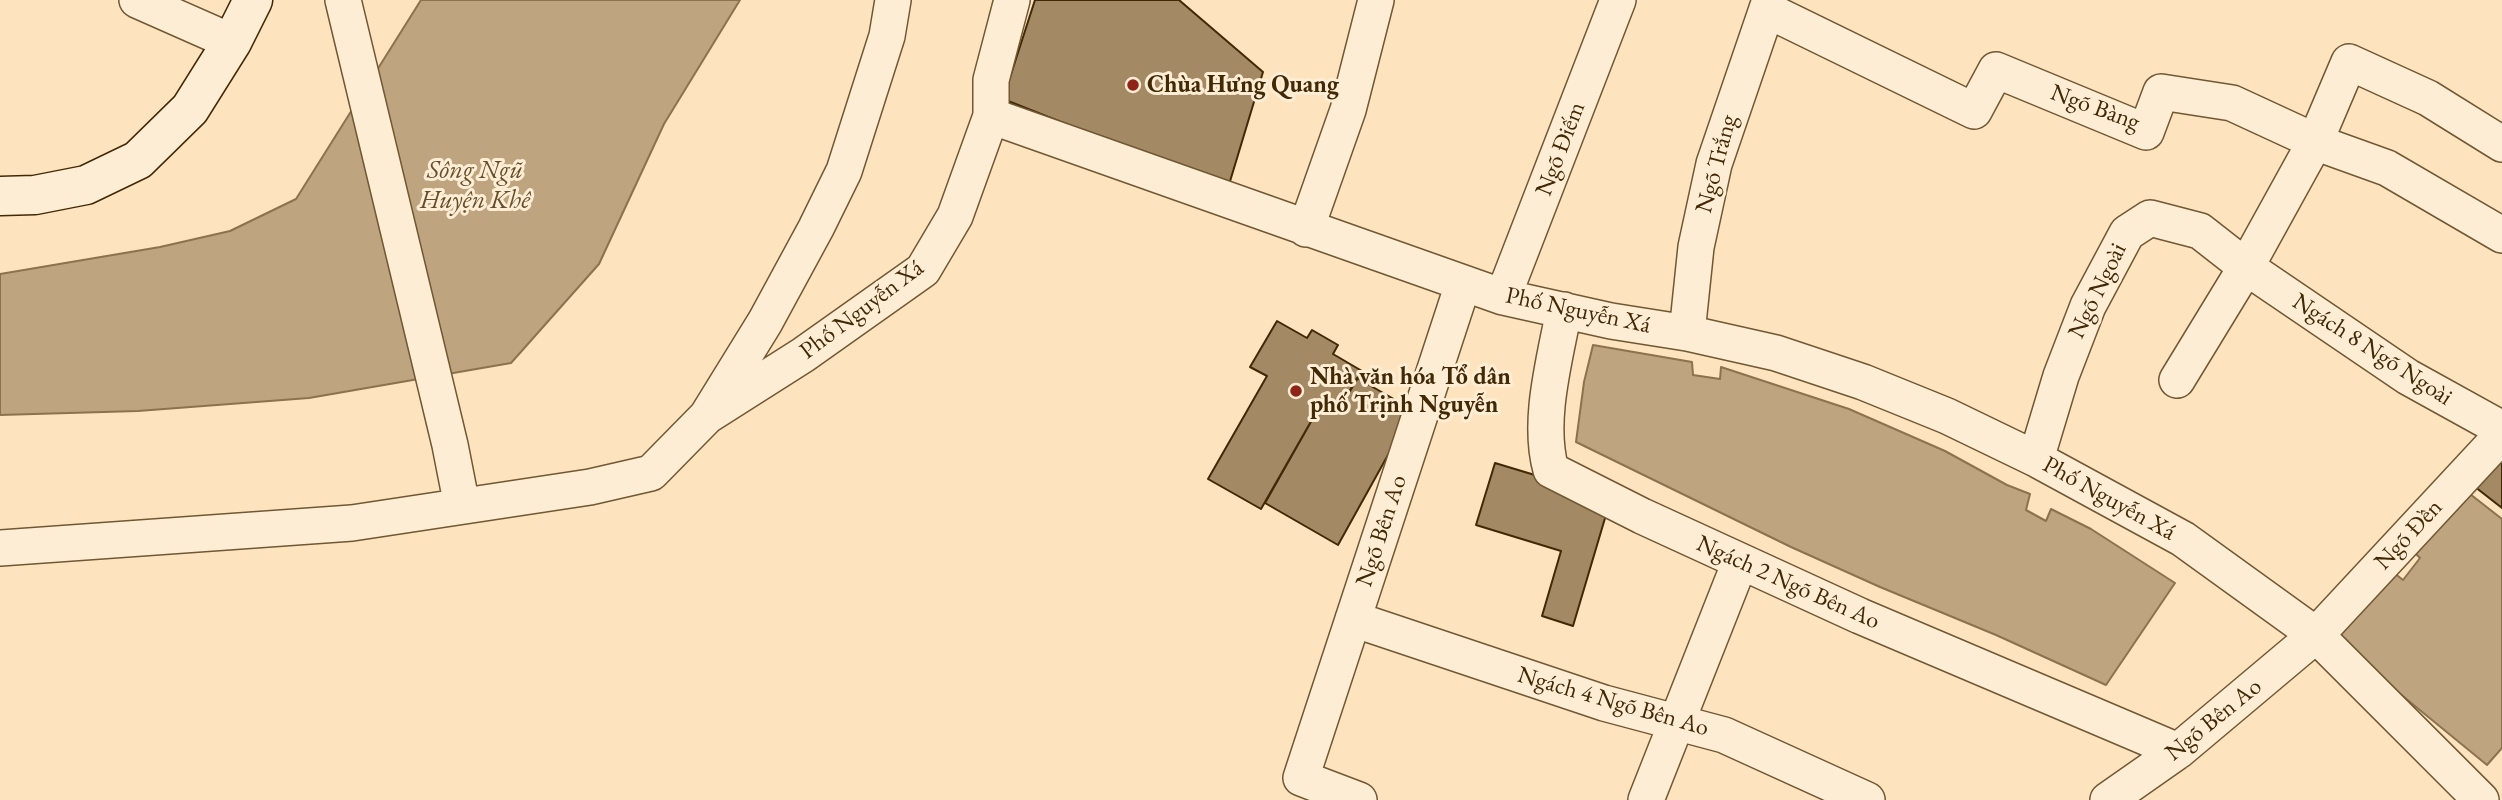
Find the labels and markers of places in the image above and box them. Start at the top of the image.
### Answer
place label: Chùa Hưng Quang [1147,71,1339,99]
marker: Chùa Hưng Quang [1125,77,1141,93]
place label: Nhà văn hóa Tổ dân phố Trịnh Nguyễn [1310,363,1511,419]
marker: Nhà văn hóa Tổ dân phố Trịnh Nguyễn [1288,383,1304,399]

